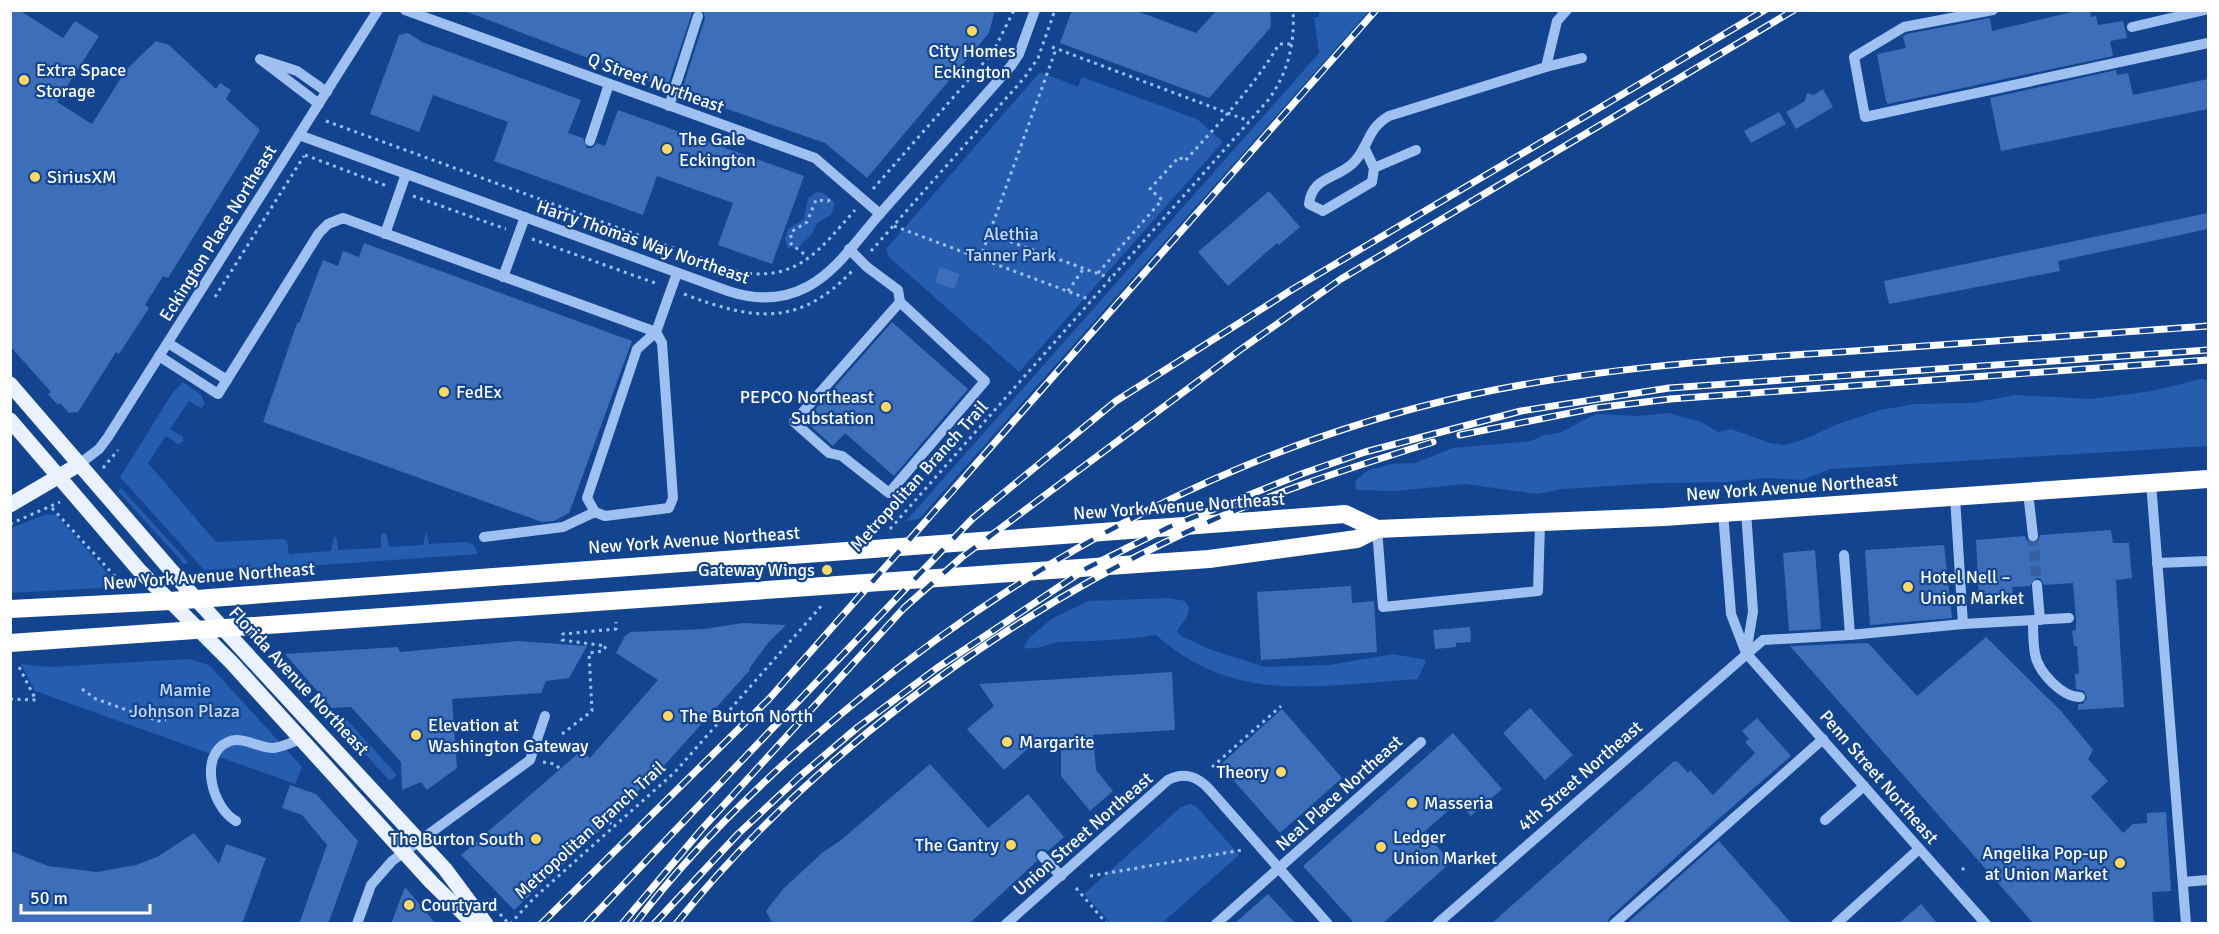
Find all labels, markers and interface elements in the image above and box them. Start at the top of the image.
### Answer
marker: City Homes Eckington [965,24,979,38]
place label: City Homes Eckington [928,40,1016,83]
street label: Q Street Northeast [585,48,727,118]
place label: Extra Space Storage [36,59,126,102]
marker: Extra Space Storage [17,73,31,87]
place label: The Gale Eckington [679,128,756,171]
street label: Eckington Place Northeast [155,141,281,325]
marker: The Gale Eckington [660,142,674,156]
place label: SiriusXM [47,166,117,188]
marker: SiriusXM [28,170,42,184]
street label: Harry Thomas Way Northeast [534,195,752,289]
park label: Alethia Tanner Park [966,223,1056,266]
place label: FedEx [456,381,503,403]
marker: FedEx [437,385,451,399]
place label: PEPCO Northeast Substation [740,386,874,429]
street label: Metropolitan Branch Trail [845,396,993,556]
marker: PEPCO Northeast Substation [879,400,893,414]
street label: New York Avenue Northeast [1685,469,1899,505]
street label: New York Avenue Northeast [1072,488,1286,524]
street label: New York Avenue Northeast [587,522,801,558]
street label: New York Avenue Northeast [102,558,316,594]
place label: Gateway Wings [698,559,815,581]
marker: Gateway Wings [820,563,834,577]
place label: Hotel Nell – Union Market [1920,566,2024,609]
marker: Hotel Nell – Union Market [1901,580,1915,594]
street label: Florida Avenue Northeast [224,602,374,760]
park label: Mamie Johnson Plaza [130,679,240,722]
place label: The Burton North [680,705,813,727]
street label: Penn Street Northeast [1815,706,1943,848]
marker: The Burton North [661,709,675,723]
place label: Elevation at Washington Gateway [428,714,589,757]
street label: 4th Street Northeast [1513,716,1647,836]
marker: Elevation at Washington Gateway [409,728,423,742]
street label: Neal Place Northeast [1271,730,1407,856]
place label: Margarite [1019,731,1095,753]
marker: Margarite [1000,735,1014,749]
street label: Metropolitan Branch Trail [510,756,670,904]
place label: Theory [1216,761,1270,783]
marker: Theory [1274,765,1288,779]
street label: Union Street Northeast [1009,767,1157,901]
place label: Masseria [1424,792,1493,814]
marker: Masseria [1405,796,1419,810]
place label: Ledger Union Market [1393,826,1497,869]
place label: The Burton South [390,828,524,850]
marker: The Burton South [529,832,543,846]
place label: The Gantry [915,834,1000,856]
marker: The Gantry [1004,838,1018,852]
marker: Ledger Union Market [1374,840,1388,854]
place label: Angelika Pop-up at Union Market [1982,842,2108,885]
marker: Angelika Pop-up at Union Market [2113,856,2127,870]
scale bar [21,877,150,915]
text: 50 m [30,887,68,909]
place label: Courtyard [421,894,498,916]
marker: Courtyard [402,898,416,912]

